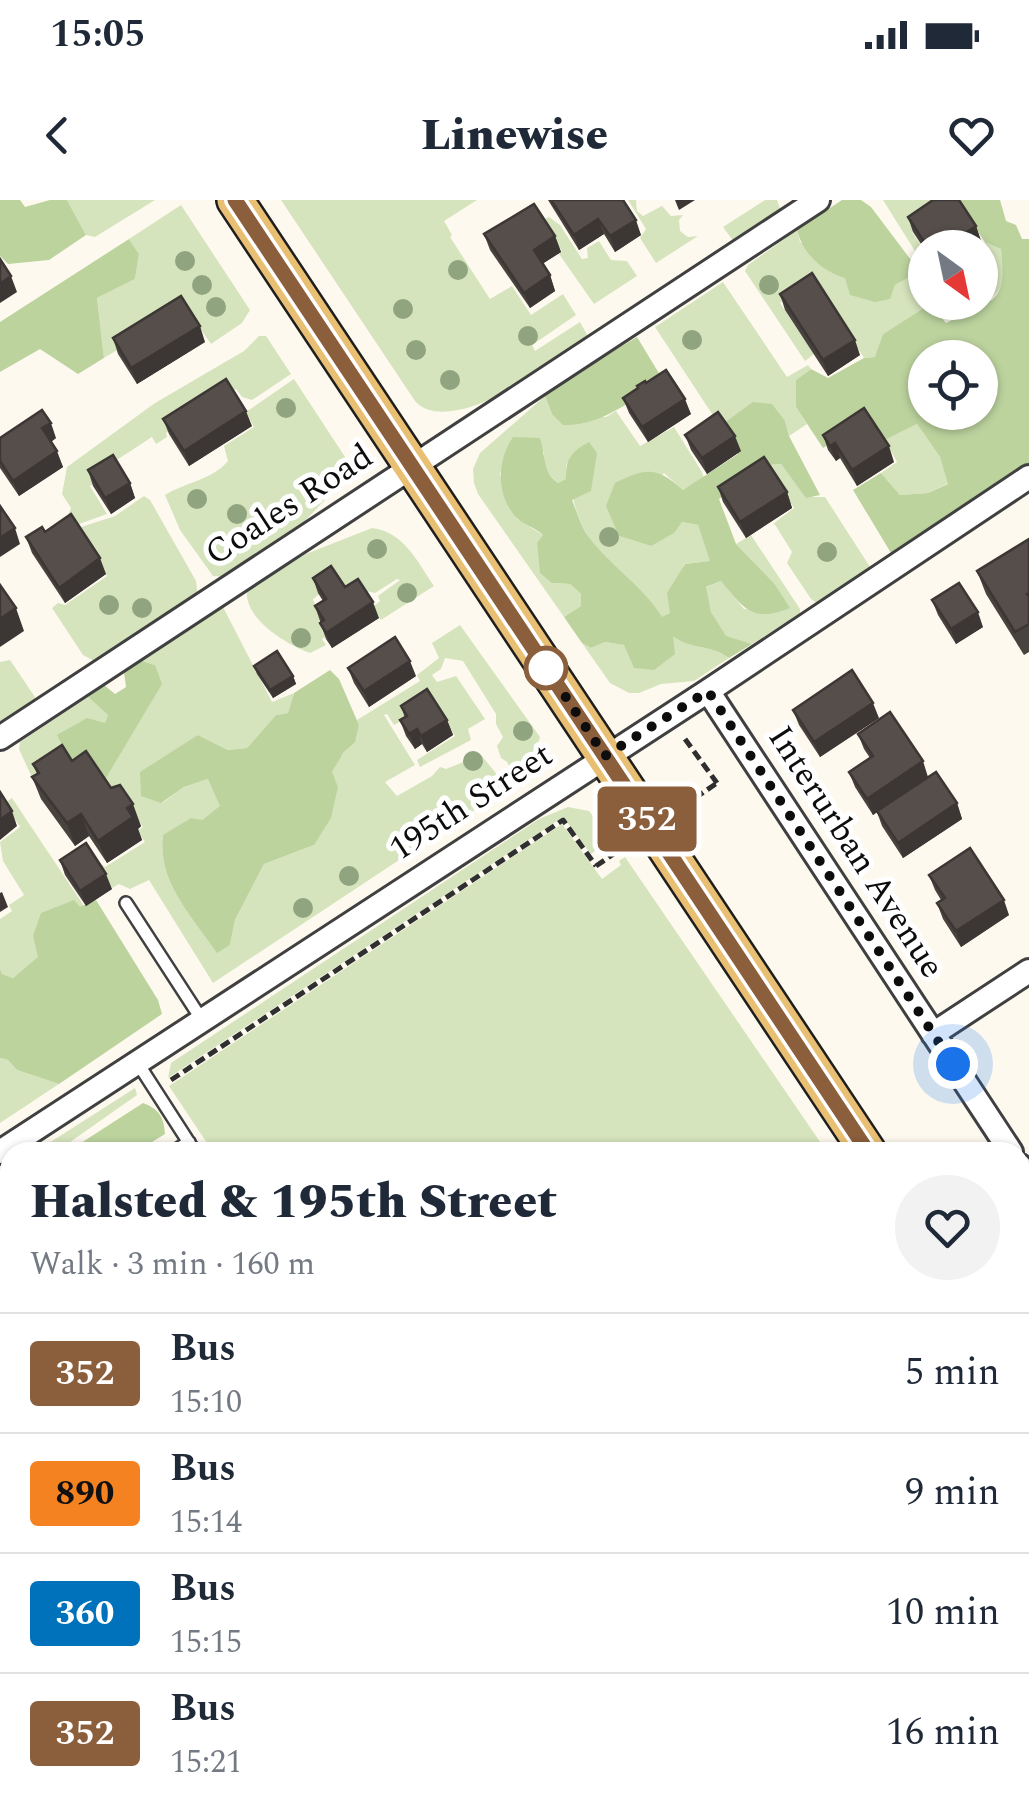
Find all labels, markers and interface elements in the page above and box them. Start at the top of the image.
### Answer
text: 15:05 [50,6,145,64]
text: Linewise [421,101,608,170]
icon: back [30,108,85,163]
icon: heart [944,108,999,163]
north arrow [908,230,998,320]
map controls [908,230,998,430]
button: locate [908,340,998,430]
street label: Coales Road [194,431,384,579]
unlabelled marker [525,647,567,689]
street label: Interurban Avenue [754,715,958,989]
street label: 195th Street [379,729,563,875]
line badge: 352 [590,786,704,852]
text: 352 [618,793,676,846]
your location [928,1039,978,1089]
text: Halsted & 195th Street [30,1166,557,1239]
button: heart [895,1175,1000,1280]
text: Walk · 3 min · 160 m [30,1240,315,1289]
text: Bus [170,1320,236,1378]
text: 5 min [905,1344,1000,1402]
text: 352 [56,1347,114,1400]
text: 15:10 [170,1378,242,1427]
text: Bus [170,1440,236,1498]
text: 9 min [905,1464,1000,1522]
text: 890 [56,1467,114,1520]
text: 15:14 [170,1498,242,1547]
text: Bus [170,1560,236,1618]
text: 10 min [886,1584,1000,1642]
text: 360 [56,1587,114,1640]
text: 15:15 [170,1618,242,1667]
text: Bus [170,1680,236,1738]
text: 16 min [886,1704,1000,1762]
text: 352 [56,1707,114,1760]
text: 15:21 [170,1738,242,1787]

